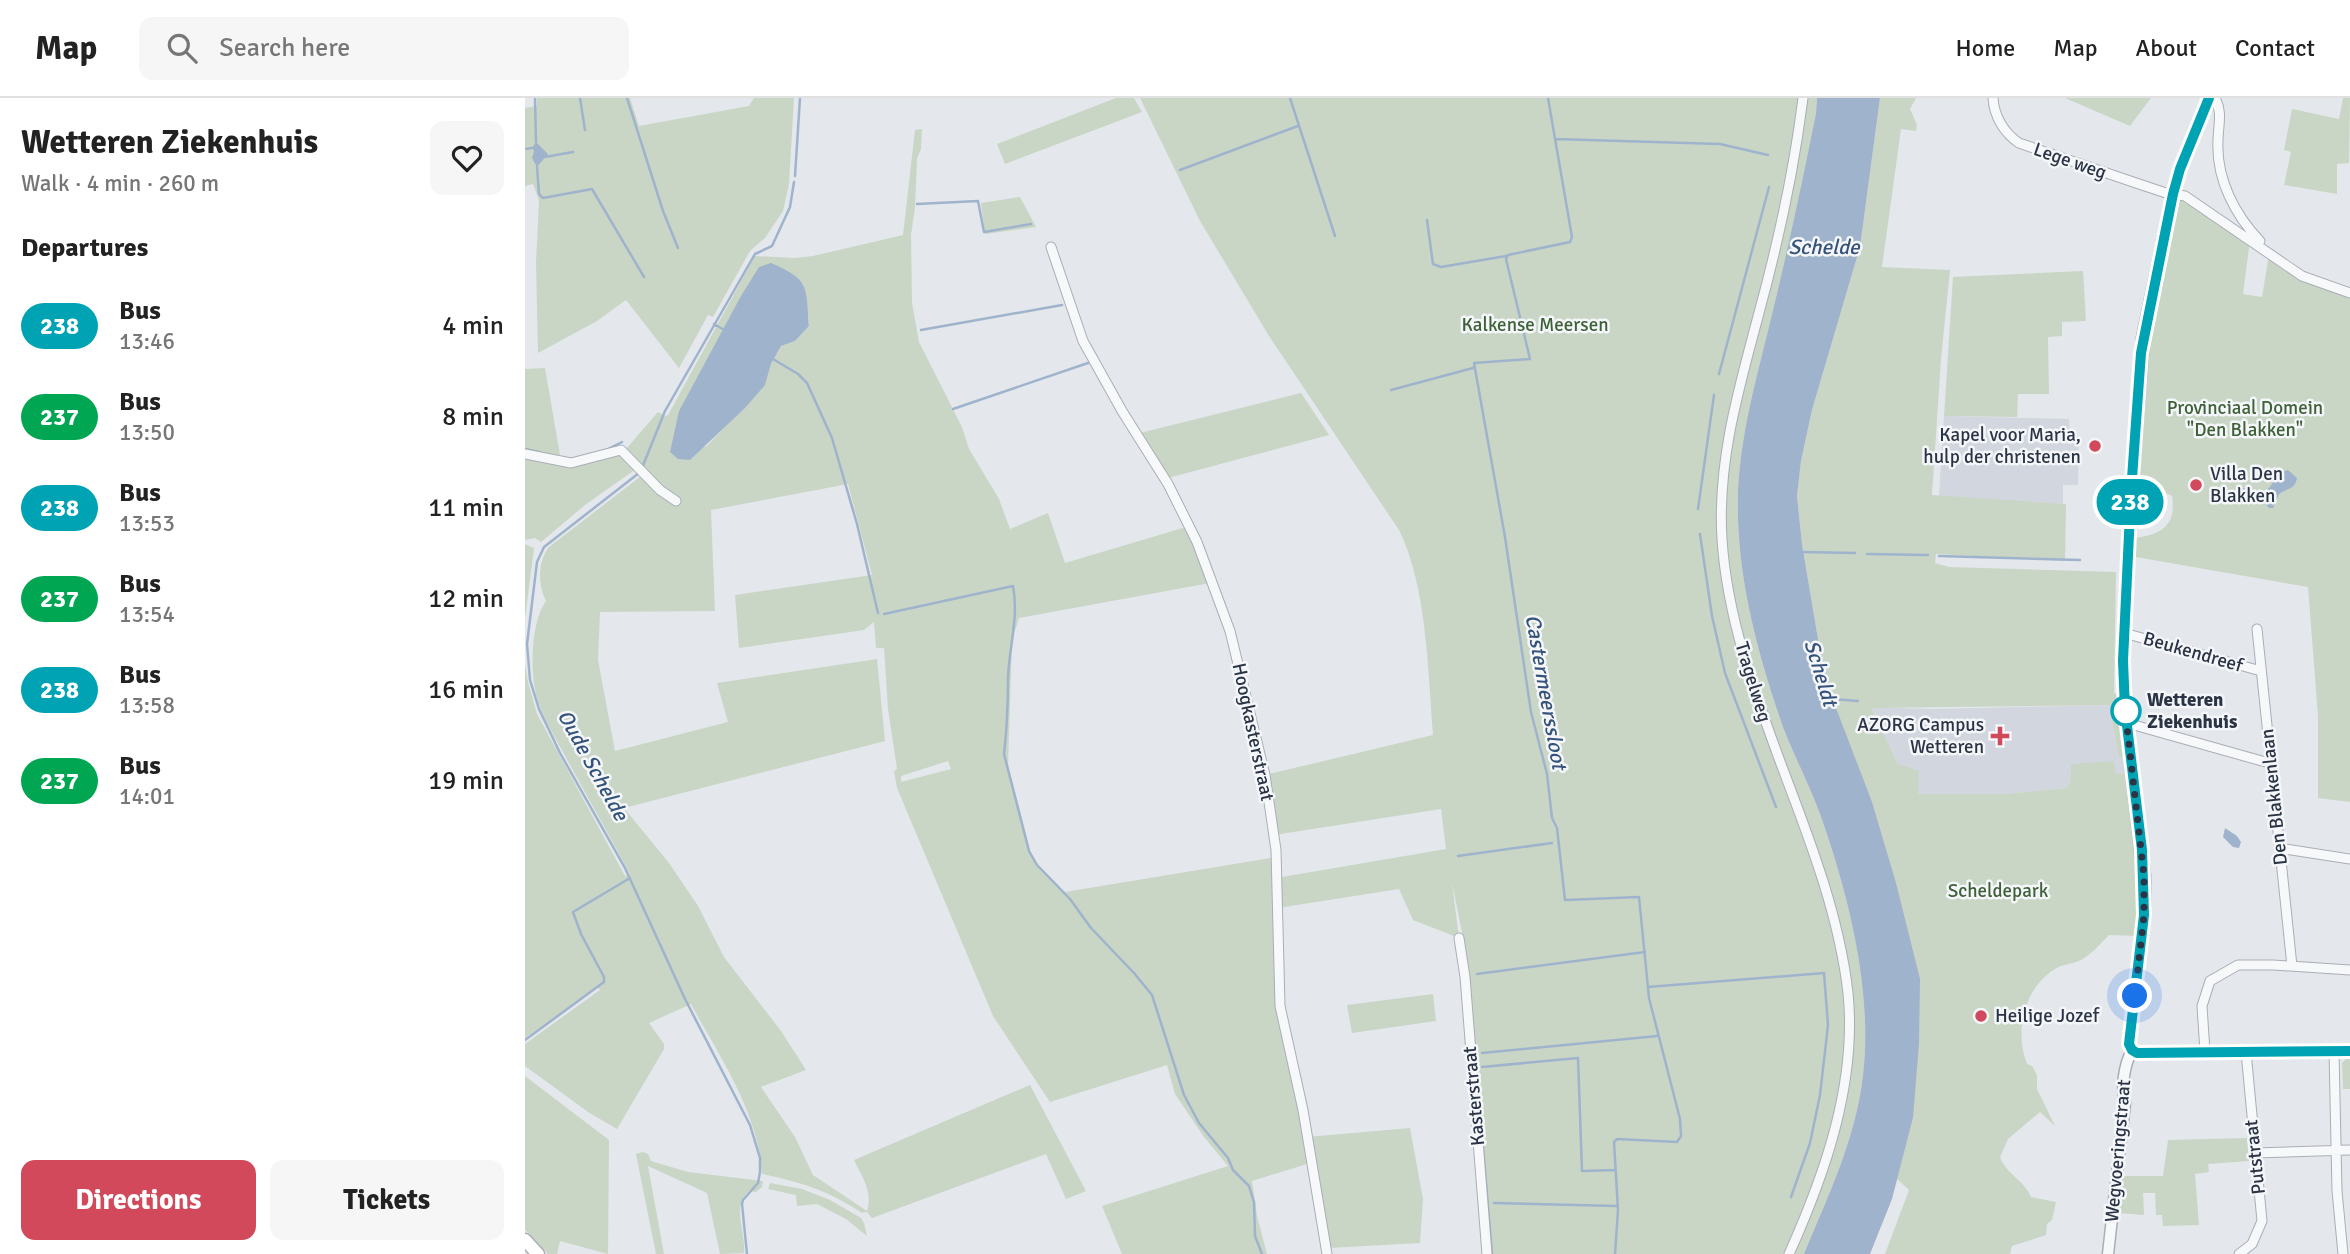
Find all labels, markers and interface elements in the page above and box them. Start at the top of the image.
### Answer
search box [139,17,629,80]
text: Map [35,28,97,69]
icon: search [163,29,201,67]
text: Search here [219,32,350,64]
text: Home [1955,33,2015,63]
text: Map [2053,33,2098,63]
text: About [2136,33,2197,63]
text: Contact [2235,33,2315,63]
button: heart [430,121,504,195]
text: Wetteren Ziekenhuis [21,122,318,163]
street label: Lege weg [2030,137,2110,185]
text: Walk · 4 min · 260 m [21,169,219,198]
text: Departures [21,232,148,264]
water label: Schelde [1788,234,1861,260]
text: Bus [119,295,161,327]
text: 4 min [442,310,504,342]
text: 238 [40,311,79,341]
park label: Kalkense Meersen [1461,313,1609,337]
text: 13:46 [119,327,175,356]
text: Bus [119,386,161,418]
park label: Provinciaal Domein "Den Blakken" [2167,396,2323,442]
text: 8 min [442,401,504,433]
text: 237 [40,402,79,432]
text: 13:50 [119,418,175,447]
place label: Kapel voor Maria, hulp der christenen [1923,423,2081,469]
marker: Kapel voor Maria, hulp der christenen [2087,438,2103,454]
place label: Villa Den Blakken [2210,462,2283,508]
text: Bus [119,477,161,509]
marker: Villa Den Blakken [2188,477,2204,493]
line badge: 238 [2090,479,2170,525]
text: 238 [2111,487,2149,517]
text: 11 min [428,492,504,524]
text: 238 [40,493,79,523]
text: 13:53 [119,509,175,538]
text: Bus [119,568,161,600]
text: 12 min [428,583,504,615]
text: 237 [40,584,79,614]
text: 13:54 [119,600,175,629]
water label: Castermeerssloot [1520,613,1573,774]
street label: Beukendreef [2140,626,2247,678]
water label: Scheldt [1799,637,1844,712]
street label: Tragelweg [1729,639,1777,725]
text: Bus [119,659,161,691]
street label: Hoogkasterstraat [1227,661,1279,804]
text: 16 min [428,674,504,706]
text: 238 [40,675,79,705]
place label: Wetteren Ziekenhuis [2147,688,2237,734]
text: 13:58 [119,691,175,720]
marker: Wetteren Ziekenhuis [2111,696,2141,726]
water label: Oude Schelde [552,705,635,826]
place label: AZORG Campus Wetteren [1857,713,1984,759]
marker: AZORG Campus Wetteren [1990,726,2010,746]
street label: Den Blakkenlaan [2255,728,2293,866]
text: Bus [119,750,161,782]
text: 19 min [428,765,504,797]
text: 237 [40,766,79,796]
text: 14:01 [119,782,175,811]
park label: Scheldepark [1948,879,2049,903]
your location [2117,978,2152,1013]
place label: Heilige Jozef [1995,1004,2101,1028]
marker: Heilige Jozef [1973,1008,1989,1024]
street label: Kasterstraat [1458,1045,1490,1147]
street label: Wegvoeringstraat [2100,1078,2136,1223]
street label: Putstraat [2239,1118,2271,1196]
button: Directions [21,1160,256,1240]
button: Tickets [270,1160,504,1240]

